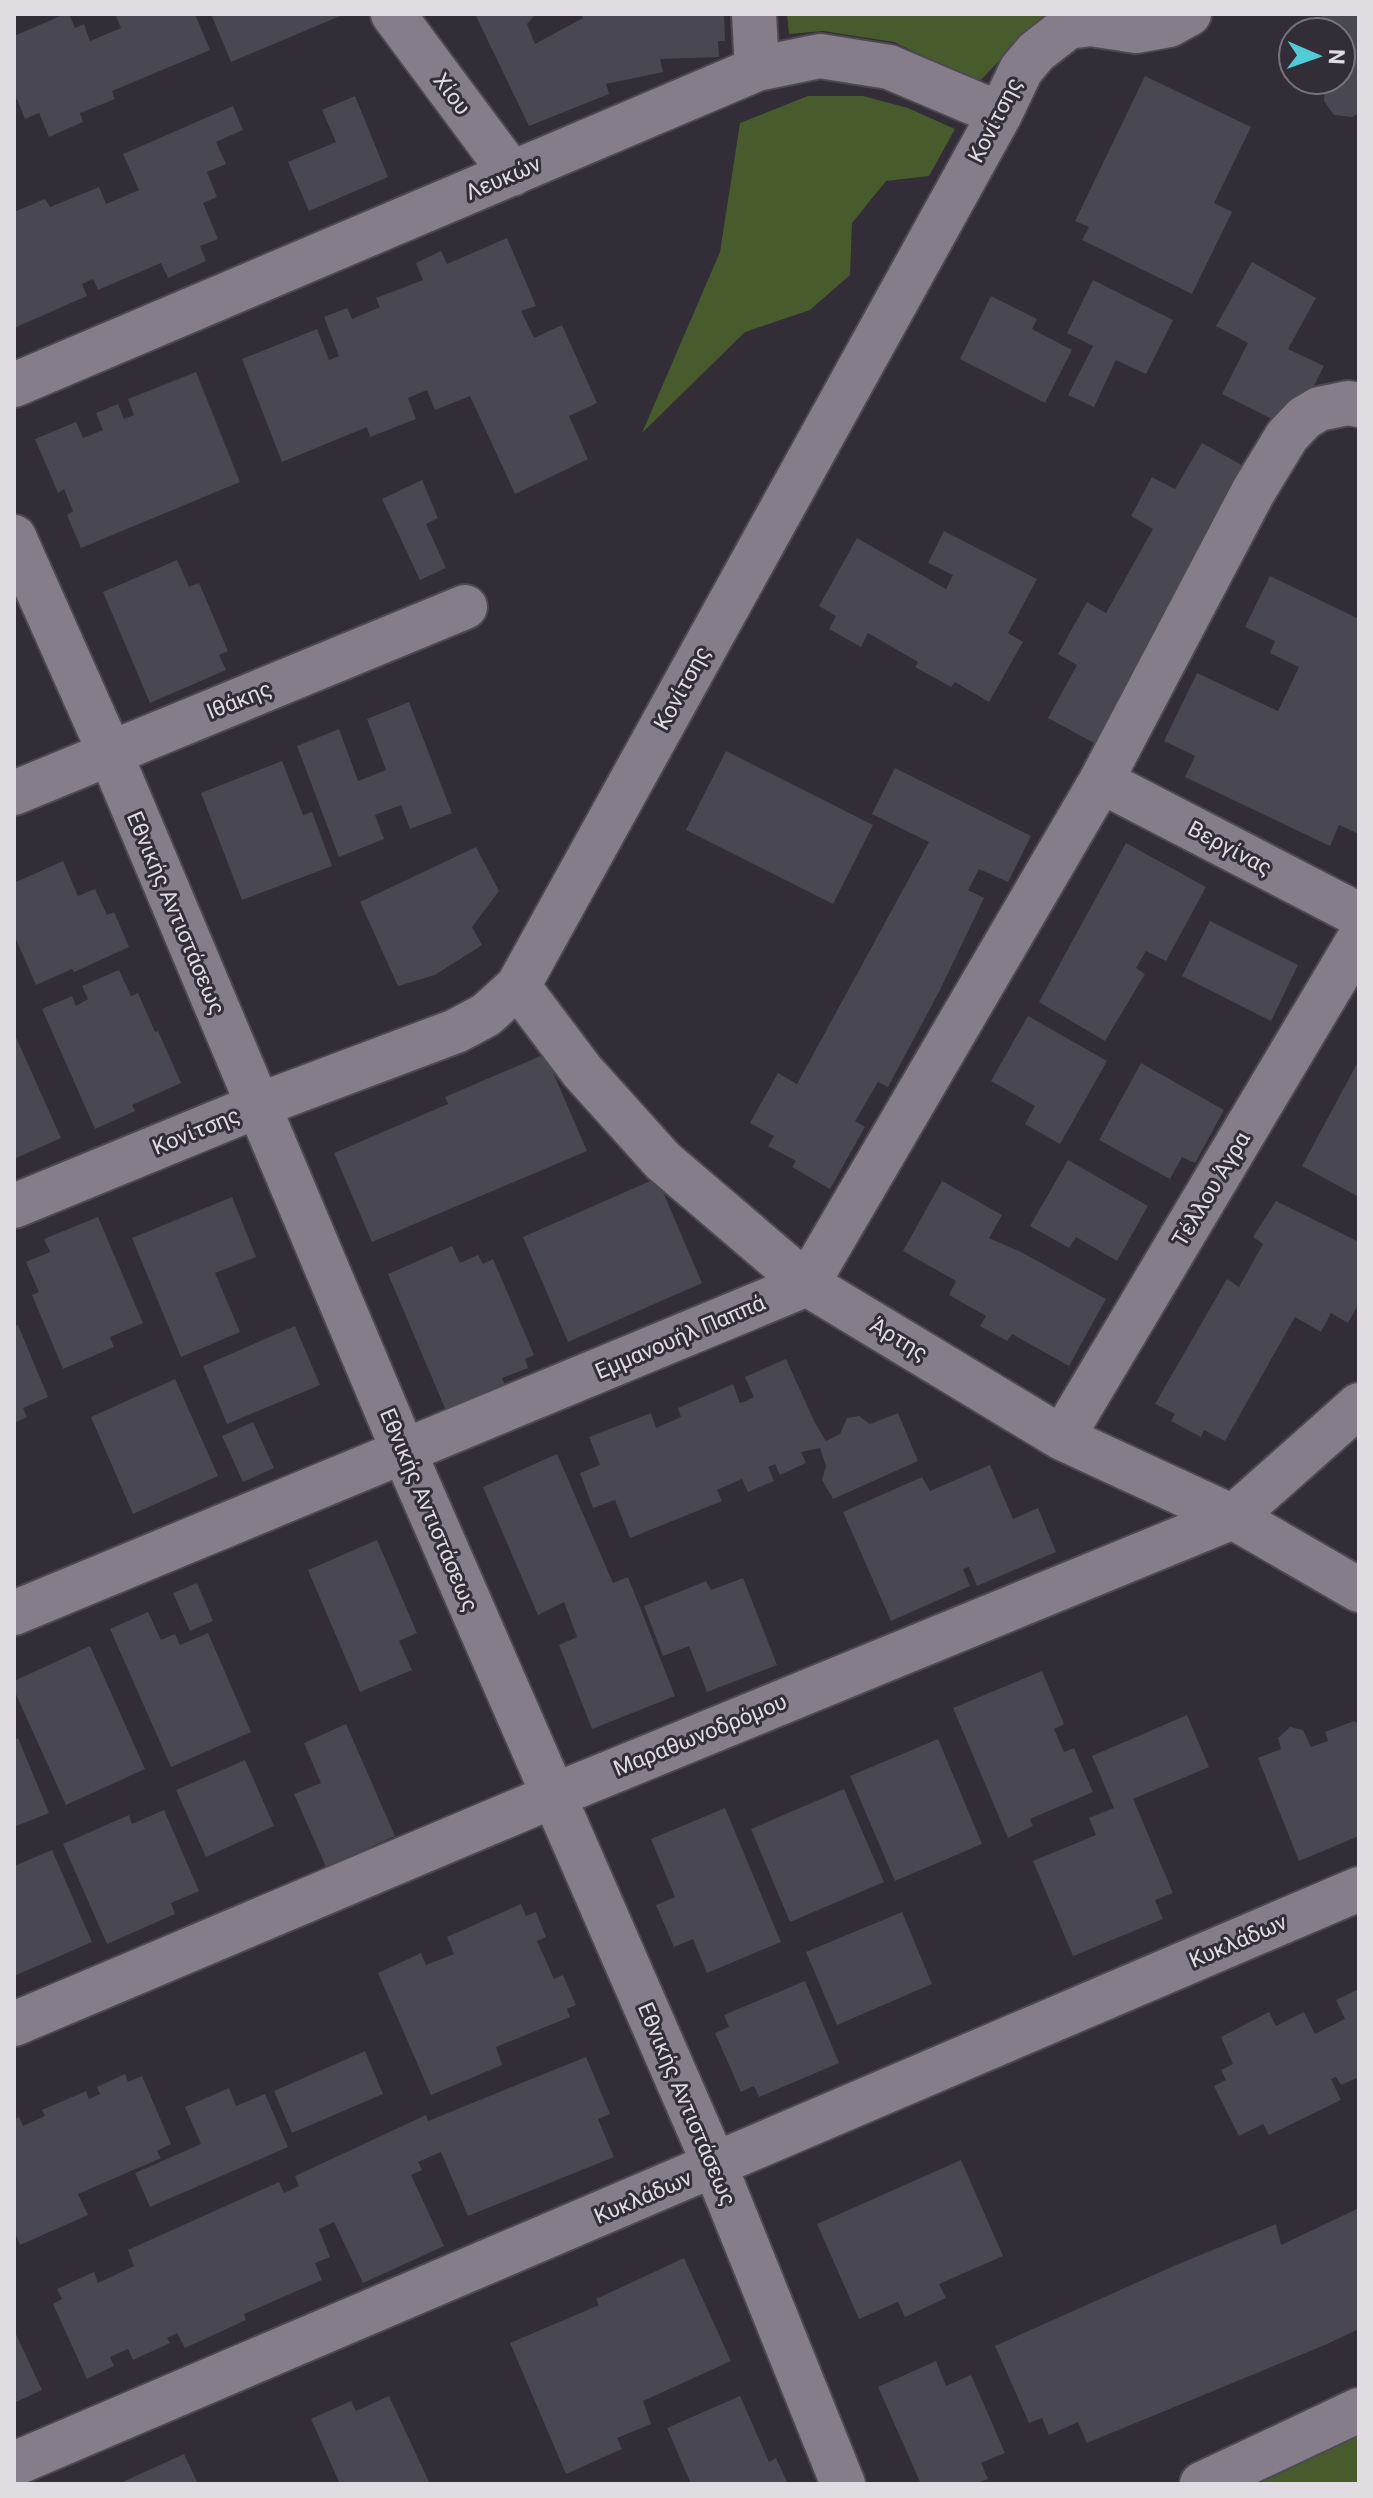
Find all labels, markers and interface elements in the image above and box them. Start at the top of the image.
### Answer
north arrow [1277,16,1357,96]
text: N [1324,48,1349,65]
street label: Χίου [428,68,476,120]
street label: Κονίτσης [963,73,1027,167]
street label: Λευκών [462,151,545,205]
street label: Κονίτσης [649,642,715,734]
street label: Ιθάκης [203,676,275,724]
street label: Εθνικής Αντιστάσεως [122,808,230,1018]
street label: Βεργίνας [1184,816,1276,880]
street label: Κονίτσης [149,1102,243,1160]
street label: Τέλλου Άγρα [1167,1127,1255,1251]
street label: Εμμανουήλ Παππά [591,1290,769,1384]
street label: Άρτης [866,1312,932,1366]
street label: Εθνικής Αντιστάσεως [375,1405,483,1615]
street label: Μαραθωνοδρόμου [610,1689,790,1781]
street label: Κυκλάδων [1185,1909,1291,1973]
street label: Εθνικής Αντιστάσεως [633,1999,741,2209]
street label: Κυκλάδων [590,2165,696,2229]

